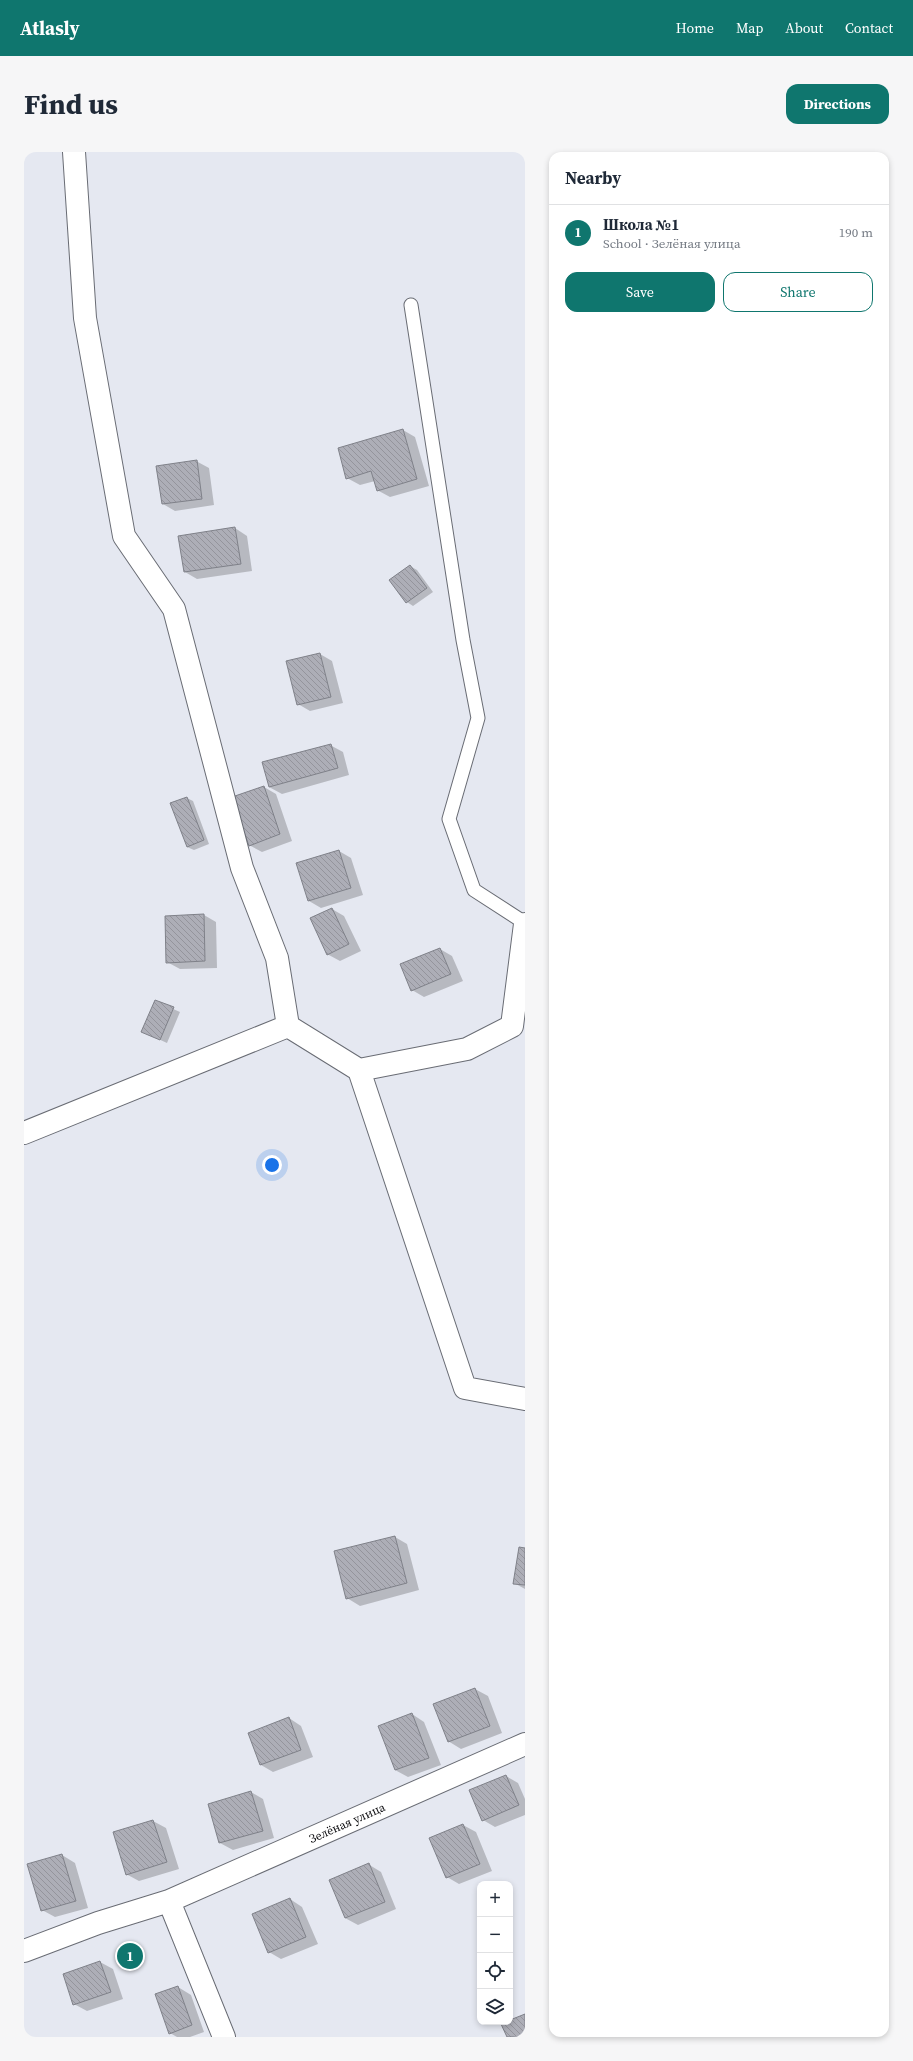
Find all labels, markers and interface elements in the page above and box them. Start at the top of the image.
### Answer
text: Atlasly [20,15,80,41]
text: Home [676,18,714,38]
text: Map [736,18,763,38]
text: About [785,18,823,38]
text: Contact [845,18,893,38]
button: Directions [786,84,889,124]
text: Find us [24,85,118,123]
text: Nearby [565,166,621,190]
text: Школа №1 [603,214,679,235]
text: 1 [574,224,582,241]
text: 190 m [839,224,873,241]
text: School · Зелёная улица [603,235,741,252]
button: Save [565,272,715,312]
button: Share [723,272,873,312]
your location [262,1155,282,1175]
street label: Зелёная улица [306,1799,389,1847]
map controls [477,1881,513,2025]
button: + [477,1881,513,1917]
button: − [477,1917,513,1953]
pin: 1 [117,1941,143,1971]
button: locate [477,1953,513,1989]
button: layers [477,1989,513,2025]

